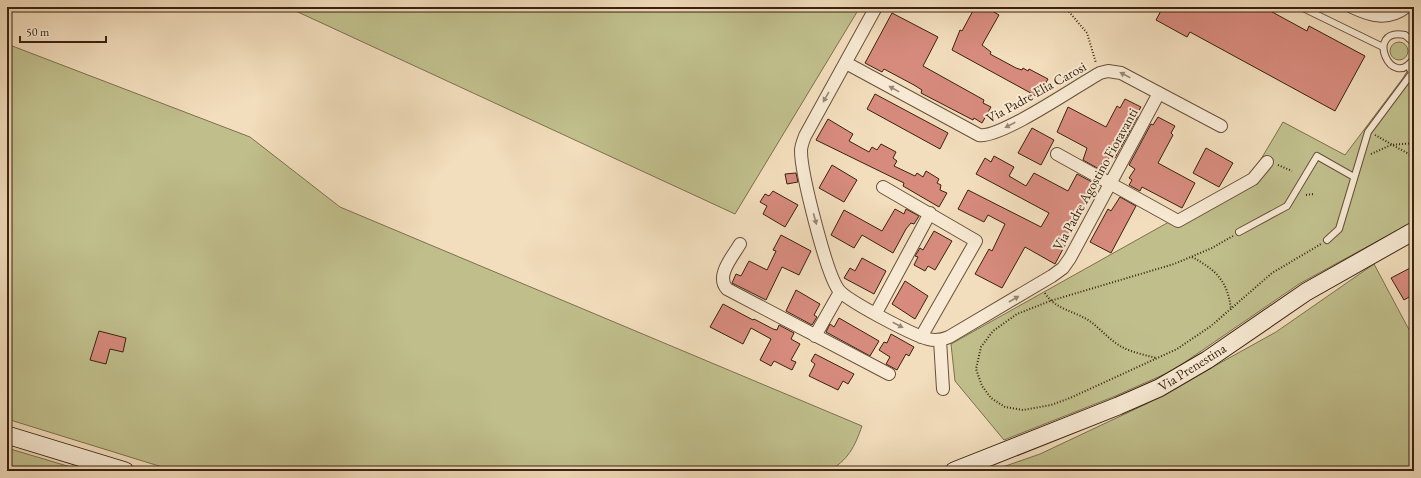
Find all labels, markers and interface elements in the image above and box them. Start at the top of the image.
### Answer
scale bar [20,18,106,44]
text: 50 m [26,24,50,40]
street label: Via Padre Elia Carosi [983,57,1090,127]
one-way arrow [1119,72,1131,78]
one-way arrow [888,86,900,92]
one-way arrow [823,91,830,103]
street label: Via Padre Agostino Fioravanti [1048,104,1142,253]
one-way arrow [1004,122,1016,128]
one-way arrow [813,213,819,225]
one-way arrow [1009,295,1019,303]
one-way arrow [892,322,904,328]
street label: Via Prenestina [1155,339,1230,395]

